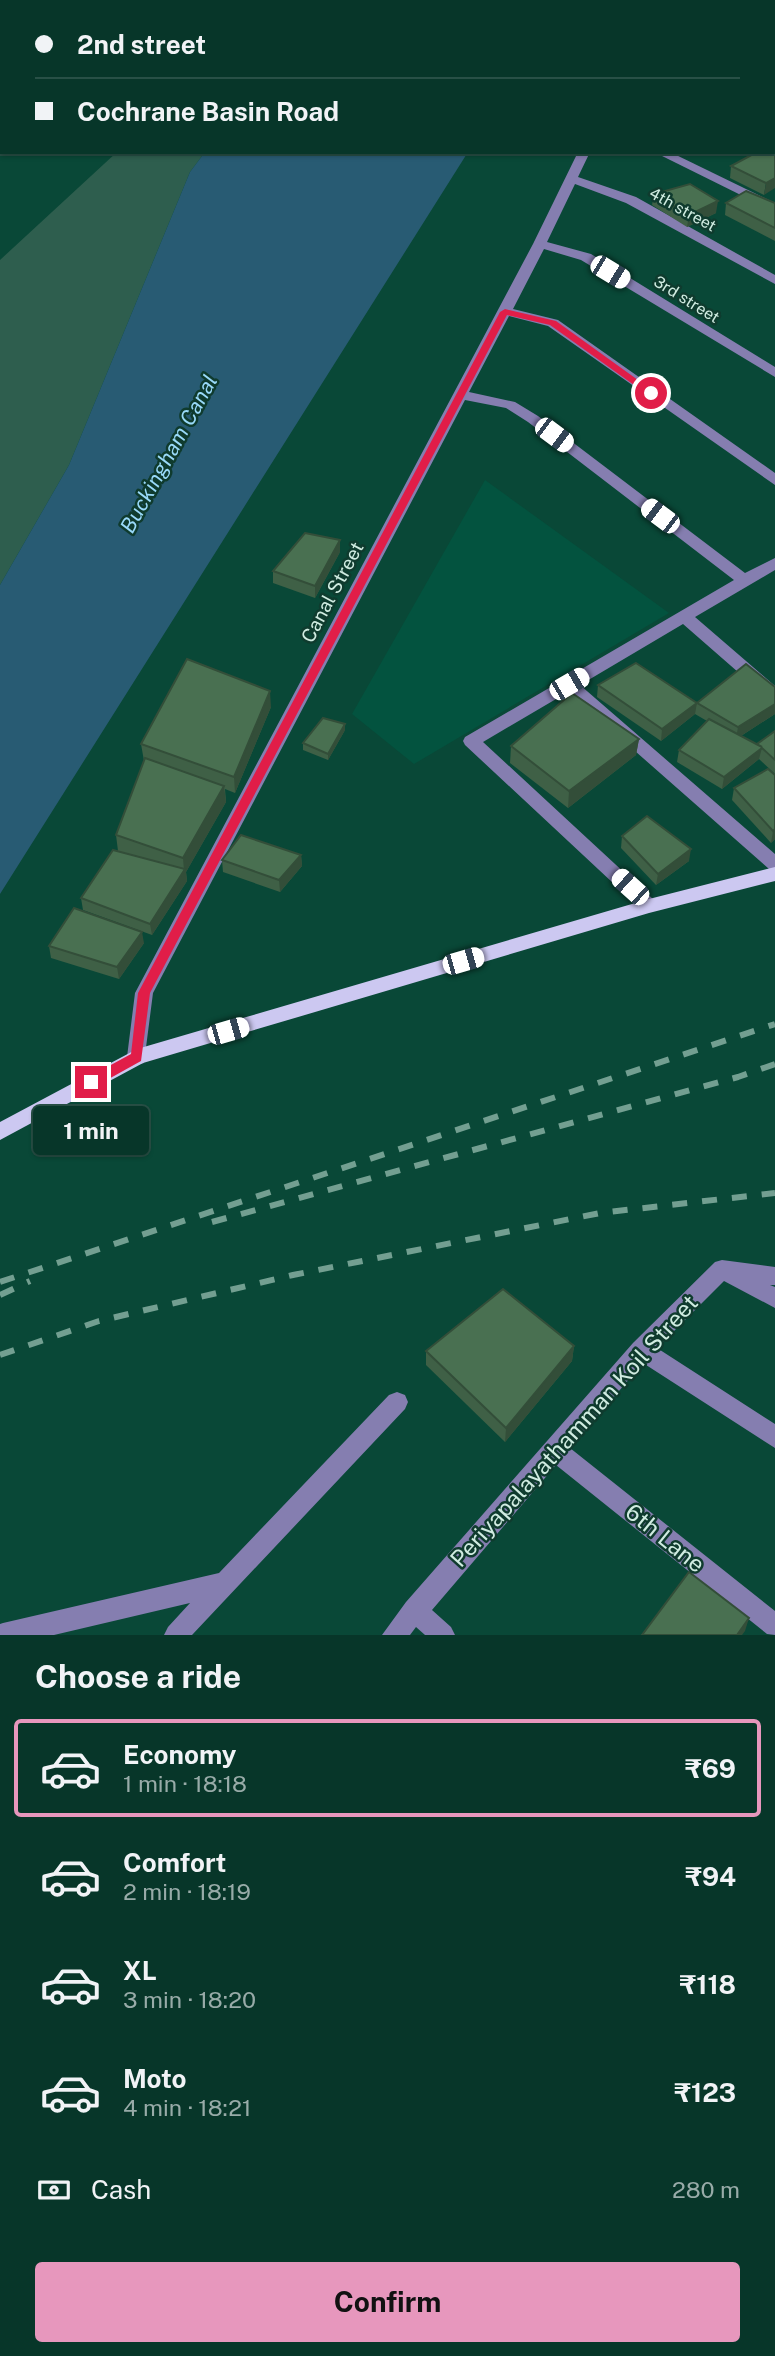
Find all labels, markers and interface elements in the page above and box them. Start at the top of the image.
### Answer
text: 2nd street [77,29,206,60]
text: Cochrane Basin Road [77,96,339,127]
street label: 4th street [646,183,720,236]
car [587,252,634,292]
street label: 3rd street [650,272,723,327]
water label: Buckingham Canal [115,370,222,537]
route start [635,377,667,409]
car [531,414,578,456]
car [637,495,684,537]
street label: Canal Street [296,538,368,646]
car [546,664,593,704]
car [608,865,653,909]
car [440,945,487,977]
car [205,1015,252,1047]
route end [75,1066,107,1098]
callout: 1 min [33,1106,149,1156]
text: 1 min [63,1117,119,1144]
street label: Periyapalayathamman Koil Street [444,1289,703,1572]
street label: 6th Lane [620,1498,710,1578]
text: Choose a ride [35,1658,241,1695]
icon: car [39,1737,102,1800]
text: Economy [123,1739,236,1770]
text: ₹69 [685,1753,736,1784]
text: 1 min · 18:18 [123,1770,247,1797]
icon: car [39,1845,102,1908]
text: Comfort [123,1847,226,1878]
text: ₹94 [685,1861,736,1892]
text: 2 min · 18:19 [123,1878,251,1905]
icon: car [39,1953,102,2016]
text: XL [123,1955,157,1986]
text: ₹118 [680,1969,736,2000]
text: 3 min · 18:20 [123,1986,256,2013]
icon: car [39,2061,102,2124]
text: Moto [123,2063,186,2094]
text: ₹123 [674,2077,736,2108]
text: 4 min · 18:21 [123,2094,251,2121]
icon: cash [35,2171,73,2209]
text: Cash [91,2174,151,2205]
text: 280 m [672,2176,740,2203]
button: Confirm [35,2262,740,2342]

